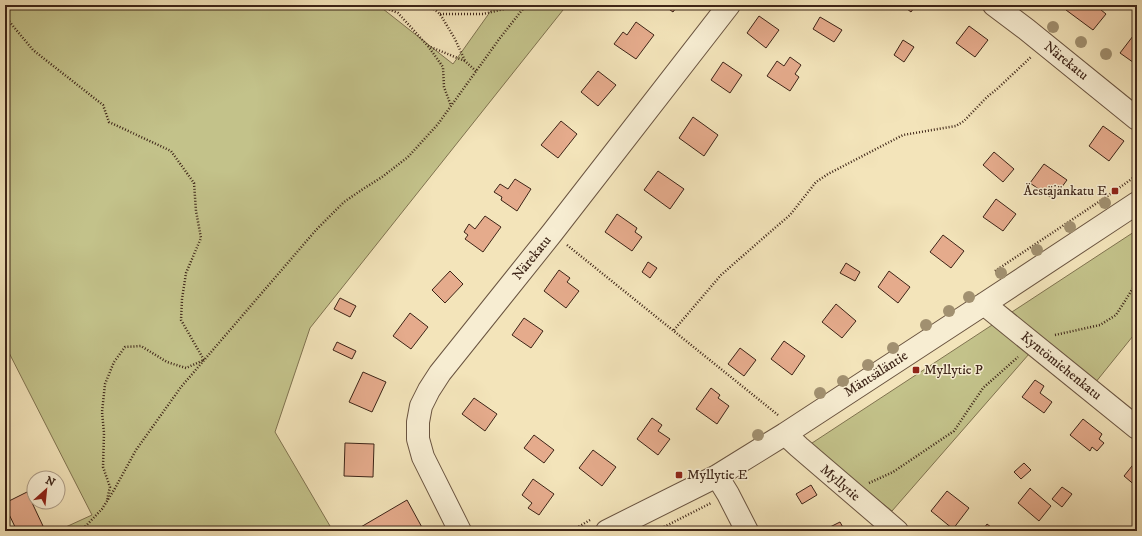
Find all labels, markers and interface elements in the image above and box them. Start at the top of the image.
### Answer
street label: Närekatu [1040,38,1092,85]
place label: Äestäjänkatu E [1024,182,1107,200]
marker: Äestäjänkatu E [1110,186,1120,196]
street label: Närekatu [509,232,556,284]
street label: Kyntömiehenkatu [1017,328,1105,404]
street label: Mäntsäläntie [841,347,911,401]
place label: Myllytie P [924,361,983,379]
marker: Myllytie P [911,365,921,375]
street label: Myllytie [816,461,864,506]
place label: Myllytie E [687,466,748,484]
north arrow [26,470,66,510]
marker: Myllytie E [674,470,684,480]
text: N [43,474,57,490]

